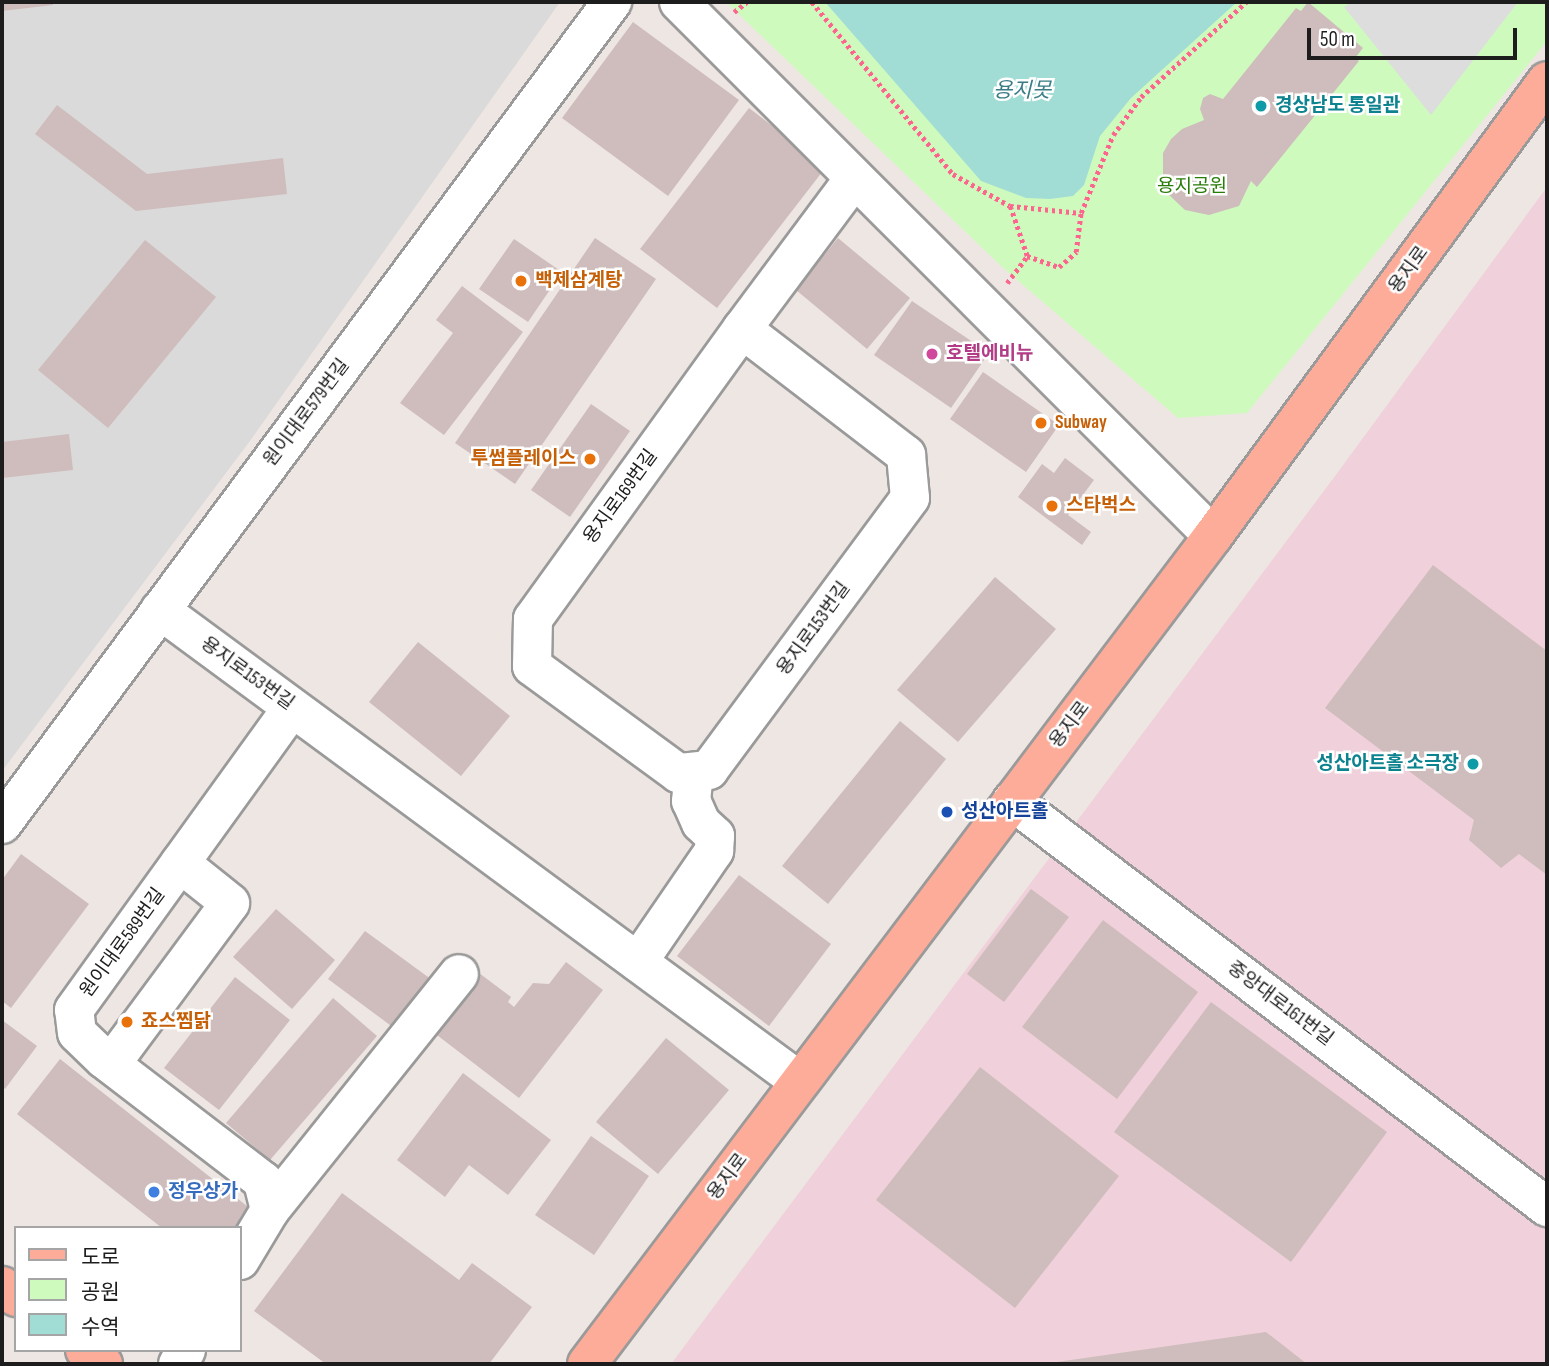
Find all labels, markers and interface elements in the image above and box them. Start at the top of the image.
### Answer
scale bar [1311,14,1521,58]
text: 50 m [1320,27,1355,52]
water label: 용지못 [993,78,1051,104]
place label: 경상남도 통일관 [1275,95,1400,117]
marker: 경상남도 통일관 [1253,98,1269,114]
park label: 용지공원 [1157,176,1227,198]
street label: 용지로 [1384,242,1434,298]
place label: 백제삼계탕 [535,270,622,292]
marker: 백제삼계탕 [513,273,529,289]
place label: 호텔에비뉴 [946,343,1033,365]
marker: 호텔에비뉴 [924,346,940,362]
street label: 원이대로579번길 [259,355,355,471]
place label: Subway [1055,412,1107,434]
marker: Subway [1033,415,1049,431]
street label: 용지로169번길 [579,446,663,548]
place label: 투썸플레이스 [471,448,576,470]
marker: 투썸플레이스 [582,451,598,467]
place label: 스타벅스 [1066,495,1136,517]
marker: 스타벅스 [1044,498,1060,514]
street label: 용지로153번길 [773,578,855,680]
street label: 용지로153번길 [196,633,298,715]
street label: 용지로 [1045,697,1095,753]
place label: 성산아트홀 소극장 [1316,753,1459,775]
marker: 성산아트홀 소극장 [1465,756,1481,772]
place label: 성산아트홀 [961,801,1048,823]
marker: 성산아트홀 [939,804,955,820]
street label: 원이대로589번길 [76,884,170,1002]
street label: 중앙대로161번길 [1223,957,1337,1051]
place label: 죠스찜닭 [141,1011,211,1033]
marker: 죠스찜닭 [119,1014,135,1030]
street label: 용지로 [703,1149,753,1205]
place label: 정우상가 [168,1181,238,1203]
marker: 정우상가 [146,1184,162,1200]
legend [14,1226,242,1352]
text: 도로 [81,1245,120,1270]
text: 공원 [81,1280,120,1305]
text: 수역 [81,1315,120,1340]

